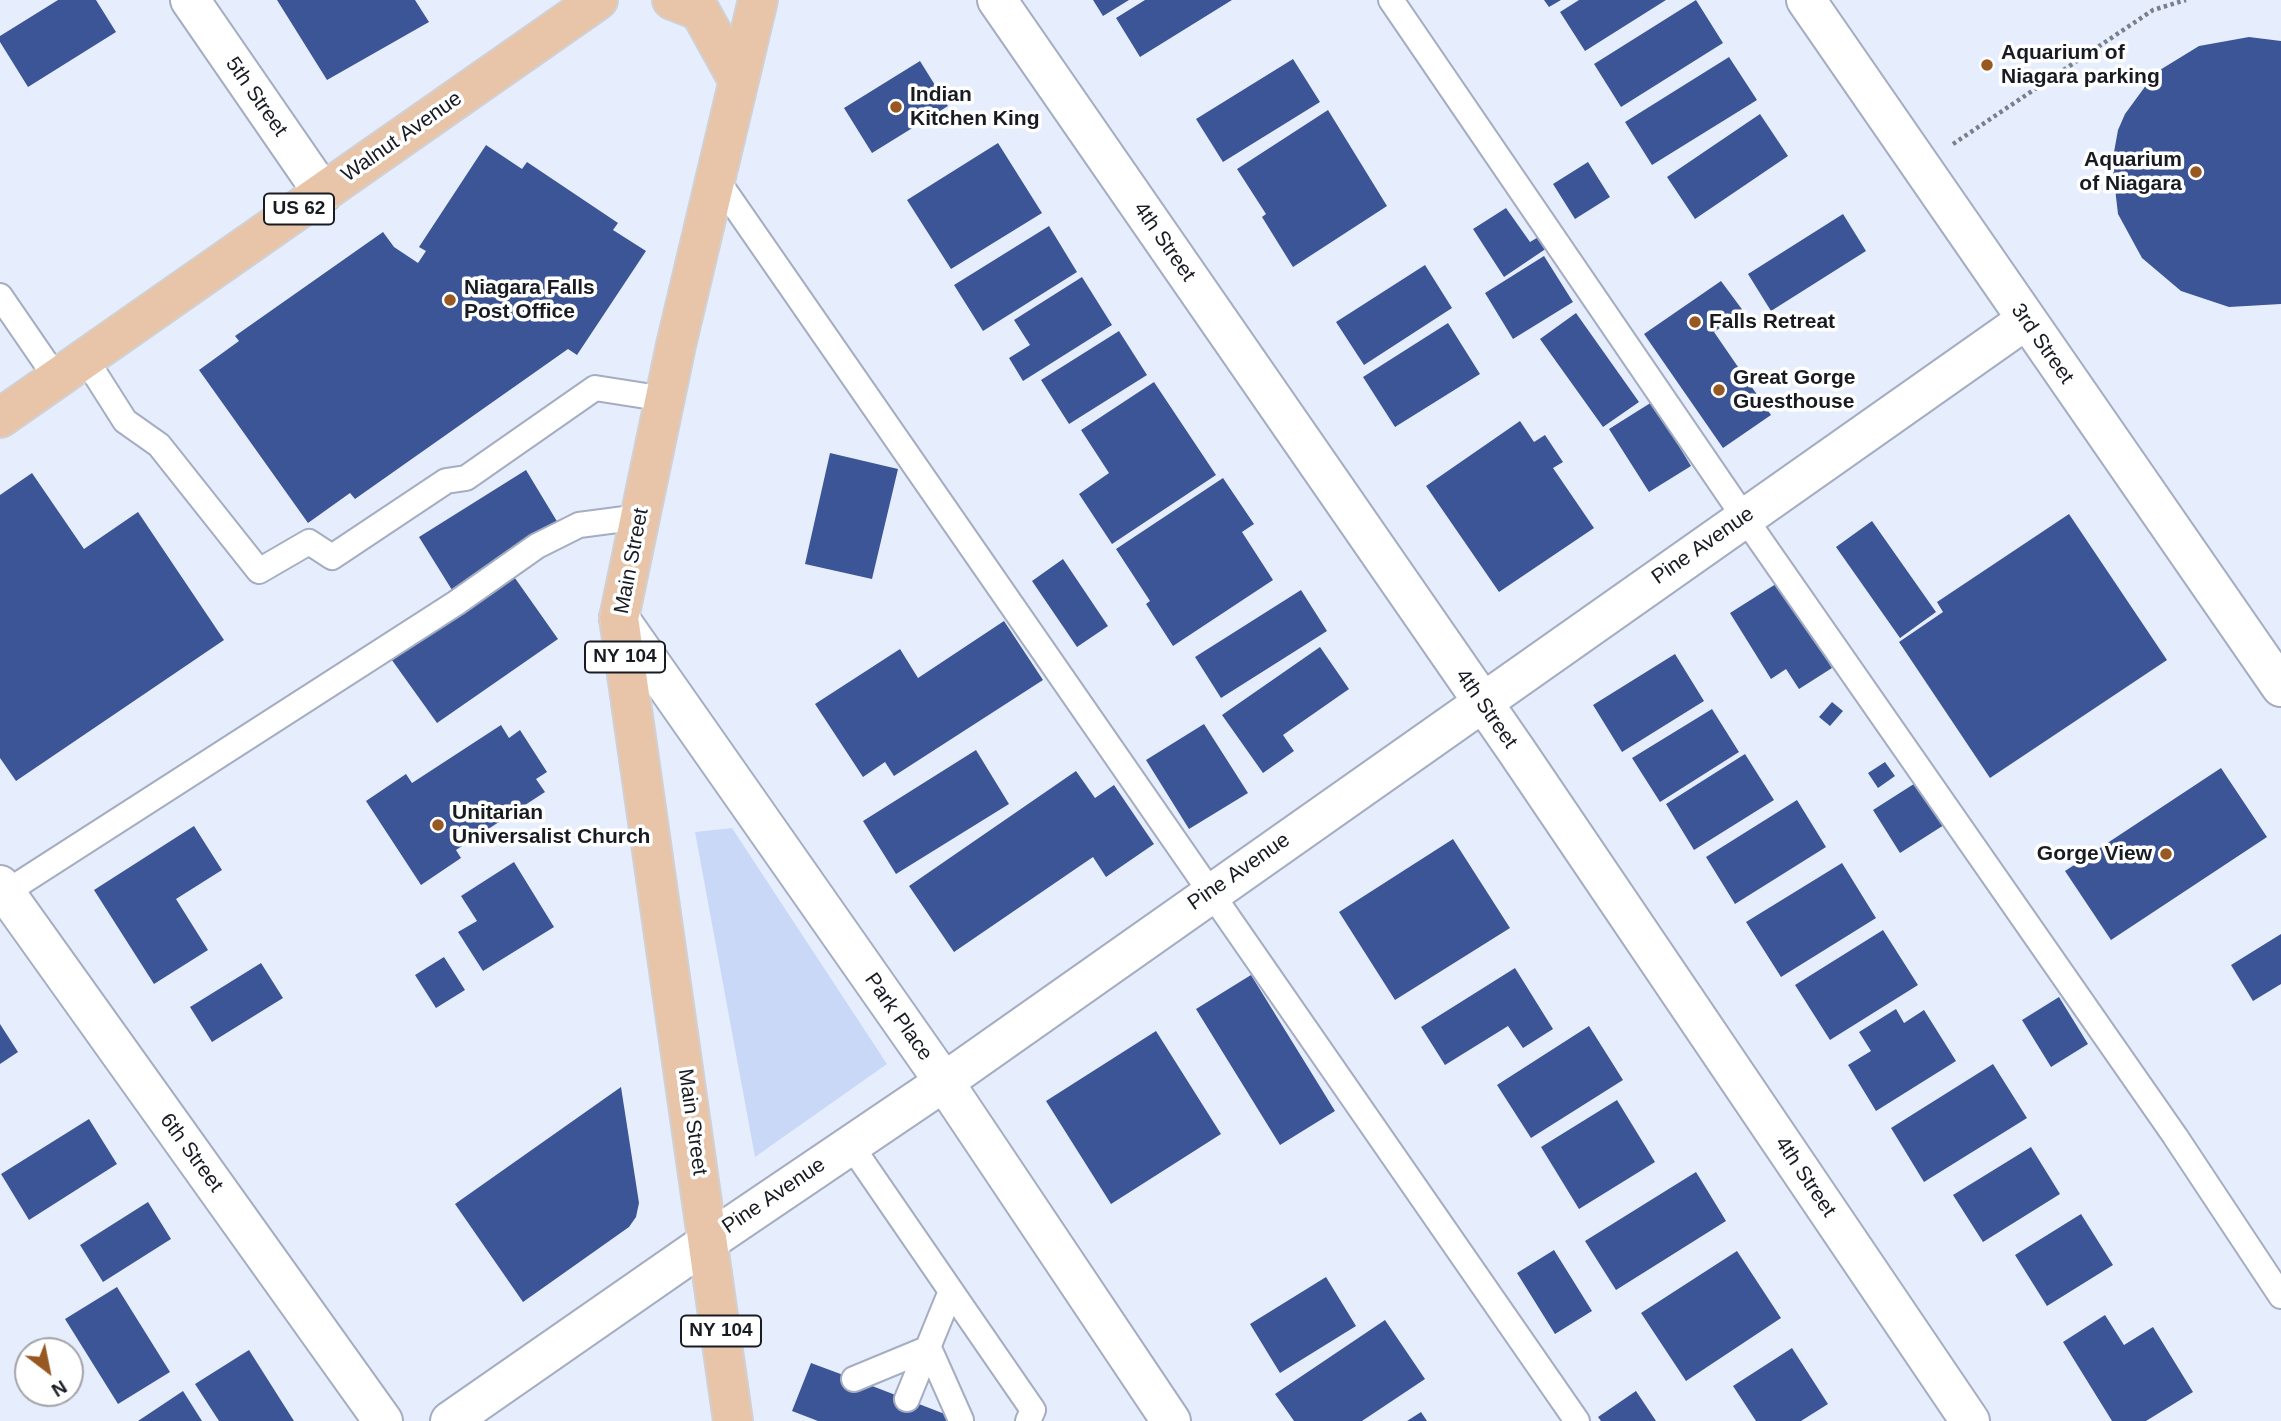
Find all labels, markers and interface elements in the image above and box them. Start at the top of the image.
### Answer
place label: Aquarium of Niagara parking [2001,40,2160,90]
street label: 5th Street [220,52,292,142]
marker: Aquarium of Niagara parking [1979,57,1995,73]
place label: Indian Kitchen King [910,82,1039,132]
street label: Walnut Avenue [337,86,467,188]
marker: Indian Kitchen King [888,99,904,115]
place label: Aquarium of Niagara [2079,147,2182,197]
marker: Aquarium of Niagara [2188,164,2204,180]
road number: US 62 [264,194,334,224]
street label: 4th Street [1128,197,1200,287]
place label: Niagara Falls Post Office [464,275,595,325]
marker: Niagara Falls Post Office [442,292,458,308]
street label: 3rd Street [2005,299,2079,389]
place label: Falls Retreat [1709,309,1835,335]
marker: Falls Retreat [1687,314,1703,330]
place label: Great Gorge Guesthouse [1733,365,1856,415]
marker: Great Gorge Guesthouse [1711,382,1727,398]
street label: Pine Avenue [1647,502,1759,590]
street label: Main Street [609,506,655,616]
road number: NY 104 [585,642,665,672]
street label: 4th Street [1450,664,1522,754]
place label: Unitarian Universalist Church [452,800,650,850]
marker: Unitarian Universalist Church [430,817,446,833]
street label: Pine Avenue [1183,828,1295,916]
place label: Gorge View [2037,841,2152,867]
marker: Gorge View [2158,846,2174,862]
street label: Park Place [859,968,937,1066]
street label: Main Street [672,1067,712,1177]
street label: 6th Street [154,1109,228,1197]
street label: 4th Street [1769,1132,1841,1222]
street label: Pine Avenue [718,1152,830,1240]
road number: NY 104 [681,1316,761,1346]
north arrow [14,1337,84,1407]
text: N [48,1376,71,1401]

